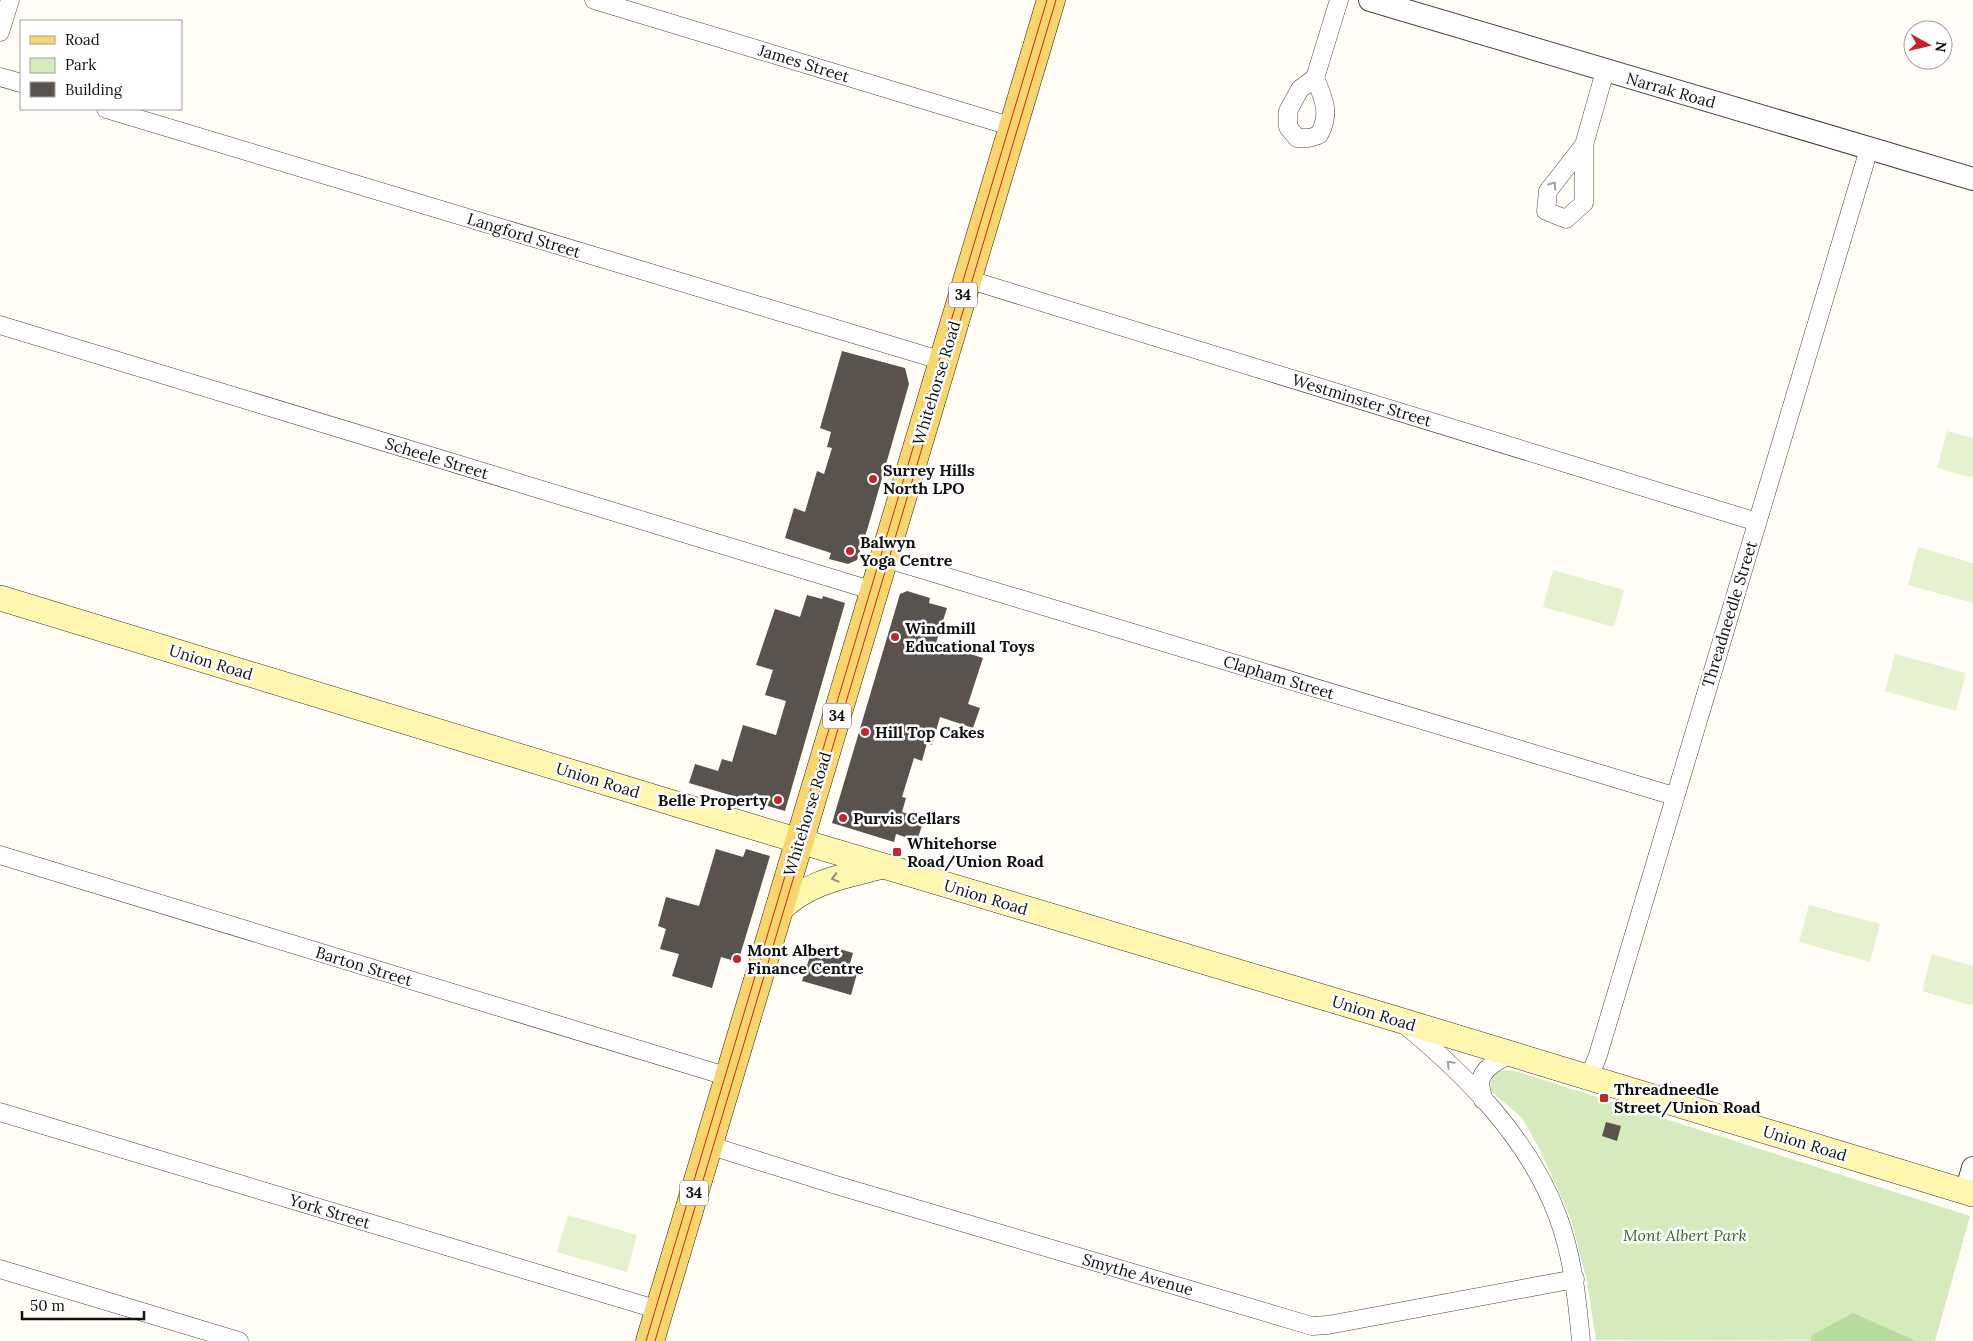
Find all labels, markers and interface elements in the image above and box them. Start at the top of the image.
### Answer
legend [20,20,182,110]
north arrow [1903,20,1953,70]
text: Road [65,30,100,49]
street label: James Street [755,39,853,87]
text: N [1931,40,1951,54]
text: Park [65,55,96,74]
street label: Narrak Road [1624,68,1719,112]
text: Building [65,80,123,99]
one-way arrow [1547,181,1556,191]
street label: Langford Street [465,208,584,262]
road number: 34 [949,282,977,308]
street label: Whitehorse Road [908,318,965,447]
street label: Westminster Street [1290,369,1435,431]
street label: Scheele Street [383,433,492,483]
place label: Surrey Hills North LPO [883,460,975,498]
marker: Surrey Hills North LPO [867,473,879,485]
place label: Balwyn Yoga Centre [860,532,953,570]
street label: Threadneedle Street [1697,538,1761,690]
marker: Balwyn Yoga Centre [844,545,856,557]
place label: Windmill Educational Toys [905,618,1035,656]
marker: Windmill Educational Toys [889,631,901,643]
street label: Union Road [167,640,256,684]
street label: Clapham Street [1221,651,1338,704]
road number: 34 [823,704,851,728]
place label: Hill Top Cakes [875,722,985,742]
marker: Hill Top Cakes [859,726,871,738]
street label: Whitehorse Road [779,749,836,878]
street label: Union Road [554,758,643,802]
place label: Belle Property [658,790,768,810]
marker: Belle Property [772,794,784,806]
place label: Purvis Cellars [853,808,960,828]
marker: Purvis Cellars [837,812,849,824]
place label: Whitehorse Road/Union Road [907,833,1044,872]
marker: Whitehorse Road/Union Road [891,846,903,858]
one-way arrow [831,872,840,883]
street label: Union Road [942,875,1031,919]
place label: Mont Albert Finance Centre [747,940,864,978]
street label: Barton Street [313,942,416,990]
marker: Mont Albert Finance Centre [731,953,743,965]
street label: Union Road [1330,991,1419,1035]
one-way arrow [1447,1061,1456,1070]
place label: Threadneedle Street/Union Road [1614,1079,1761,1118]
marker: Threadneedle Street/Union Road [1598,1092,1610,1104]
street label: Union Road [1761,1121,1850,1165]
road number: 34 [680,1180,708,1206]
street label: York Street [286,1189,374,1233]
park label: Mont Albert Park [1623,1225,1747,1245]
street label: Smythe Avenue [1080,1249,1196,1300]
scale bar [22,1288,145,1320]
text: 50 m [30,1296,65,1315]

